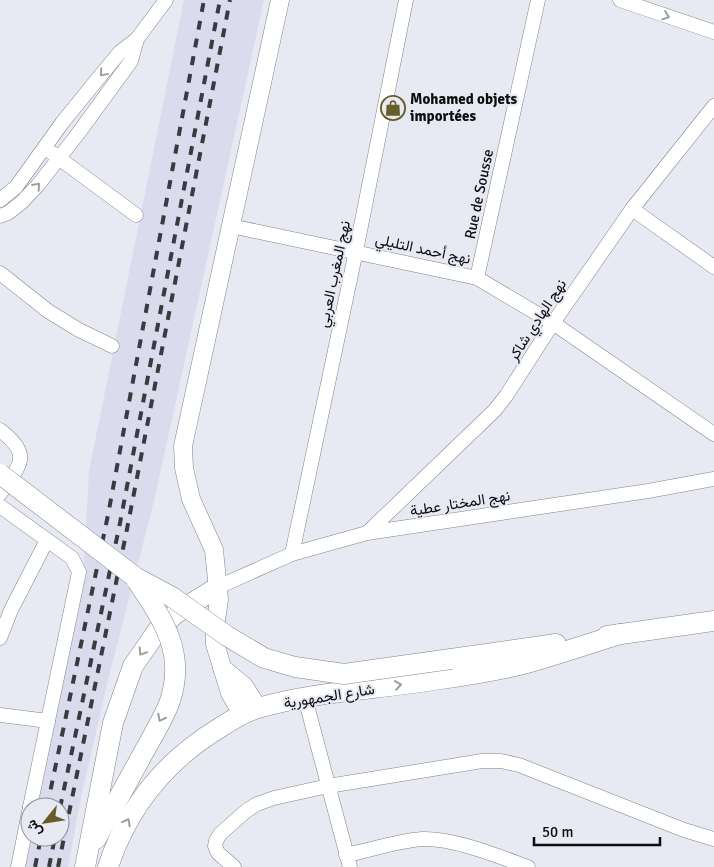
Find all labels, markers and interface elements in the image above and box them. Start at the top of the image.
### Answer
one-way arrow [661,10,670,20]
one-way arrow [100,67,108,76]
place label: Mohamed objets importées [410,90,518,125]
shop icon: Mohamed objets importées [380,95,406,121]
street label: Rue de Sousse [461,147,497,241]
one-way arrow [31,182,40,191]
street label: نهج المغرب العربي [314,219,358,330]
street label: نهج أحمد التليلي [373,230,472,272]
street label: نهج الهادي شاكر [503,276,573,367]
street label: نهج المختار عطية [409,486,512,522]
one-way arrow [139,646,148,655]
street label: شارع الجمهورية [282,680,376,714]
one-way arrow [395,680,403,691]
one-way arrow [157,712,167,721]
north arrow [20,797,70,847]
scale bar [534,814,660,846]
text: ش [23,817,46,840]
one-way arrow [121,819,131,828]
text: 50 m [542,823,573,841]

